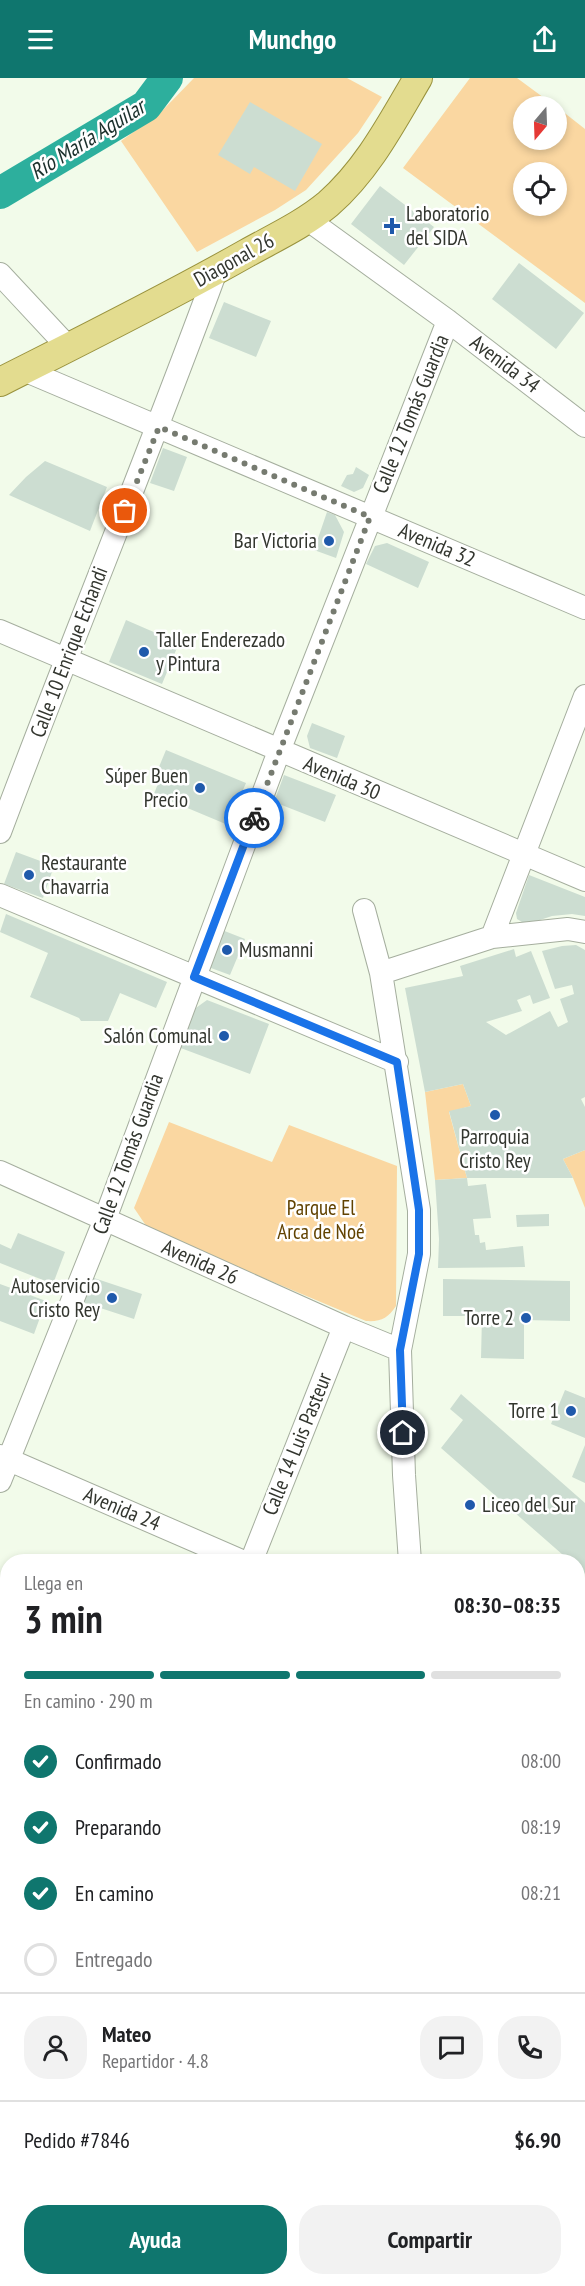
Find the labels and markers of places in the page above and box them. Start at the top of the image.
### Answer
place label: Laboratorio del SIDA [406,200,489,251]
marker: Laboratorio del SIDA [383,217,401,235]
pin [99,485,150,536]
place label: Bar Victoria [234,527,317,554]
marker: Bar Victoria [322,534,336,548]
place label: Taller Enderezado y Pintura [156,626,285,677]
marker: Taller Enderezado y Pintura [137,645,151,659]
place label: Súper Buen Precio [105,762,188,813]
marker: Súper Buen Precio [193,781,207,795]
place label: Restaurante Chavarria [41,849,127,900]
marker: Restaurante Chavarria [22,868,36,882]
place label: Musmanni [239,936,314,963]
marker: Musmanni [220,943,234,957]
place label: Salón Comunal [104,1022,212,1049]
marker: Salón Comunal [217,1029,231,1043]
marker: Parroquia Cristo Rey [488,1108,502,1122]
place label: Parroquia Cristo Rey [459,1123,531,1174]
place label: Autoservicio Cristo Rey [11,1272,100,1323]
marker: Autoservicio Cristo Rey [105,1291,119,1305]
place label: Torre 2 [464,1304,514,1331]
marker: Torre 2 [519,1311,533,1325]
place label: Torre 1 [509,1397,559,1424]
marker: Torre 1 [564,1404,578,1418]
pin [377,1407,428,1458]
place label: Liceo del Sur [482,1491,576,1518]
marker: Liceo del Sur [463,1498,477,1512]

